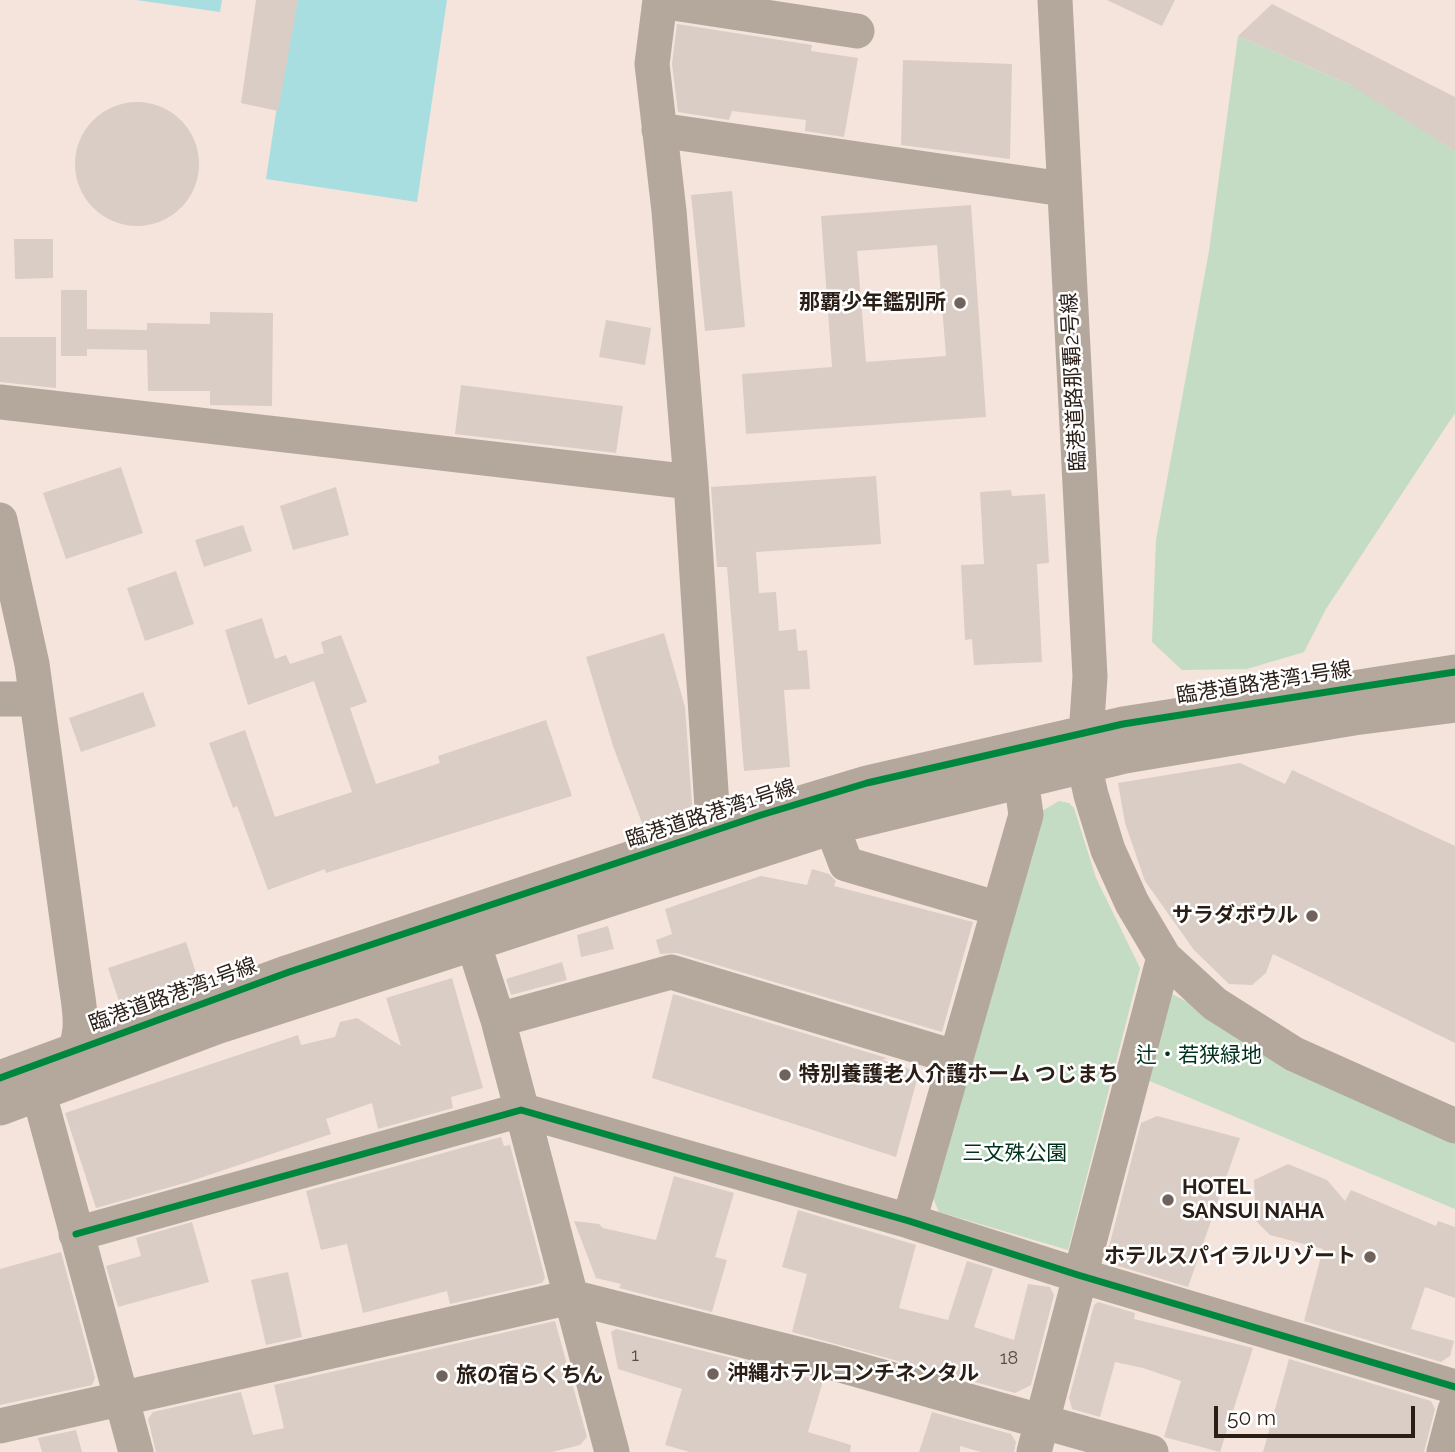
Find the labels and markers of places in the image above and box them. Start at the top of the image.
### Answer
place label: 那覇少年鑑別所 [799,290,946,316]
marker: 那覇少年鑑別所 [952,295,968,311]
place label: サラダボウル [1172,903,1298,929]
marker: サラダボウル [1304,908,1320,924]
place label: 特別養護老人介護ホーム つじまち [799,1062,1119,1088]
marker: 特別養護老人介護ホーム つじまち [777,1067,793,1083]
place label: HOTEL SANSUI NAHA [1182,1175,1324,1225]
marker: HOTEL SANSUI NAHA [1160,1192,1176,1208]
place label: ホテルスパイラルリゾート [1104,1244,1356,1270]
marker: ホテルスパイラルリゾート [1362,1249,1378,1265]
place label: 沖縄ホテルコンチネンタル [727,1361,979,1387]
place label: 旅の宿らくちん [456,1363,603,1389]
marker: 沖縄ホテルコンチネンタル [705,1366,721,1382]
marker: 旅の宿らくちん [434,1368,450,1384]

